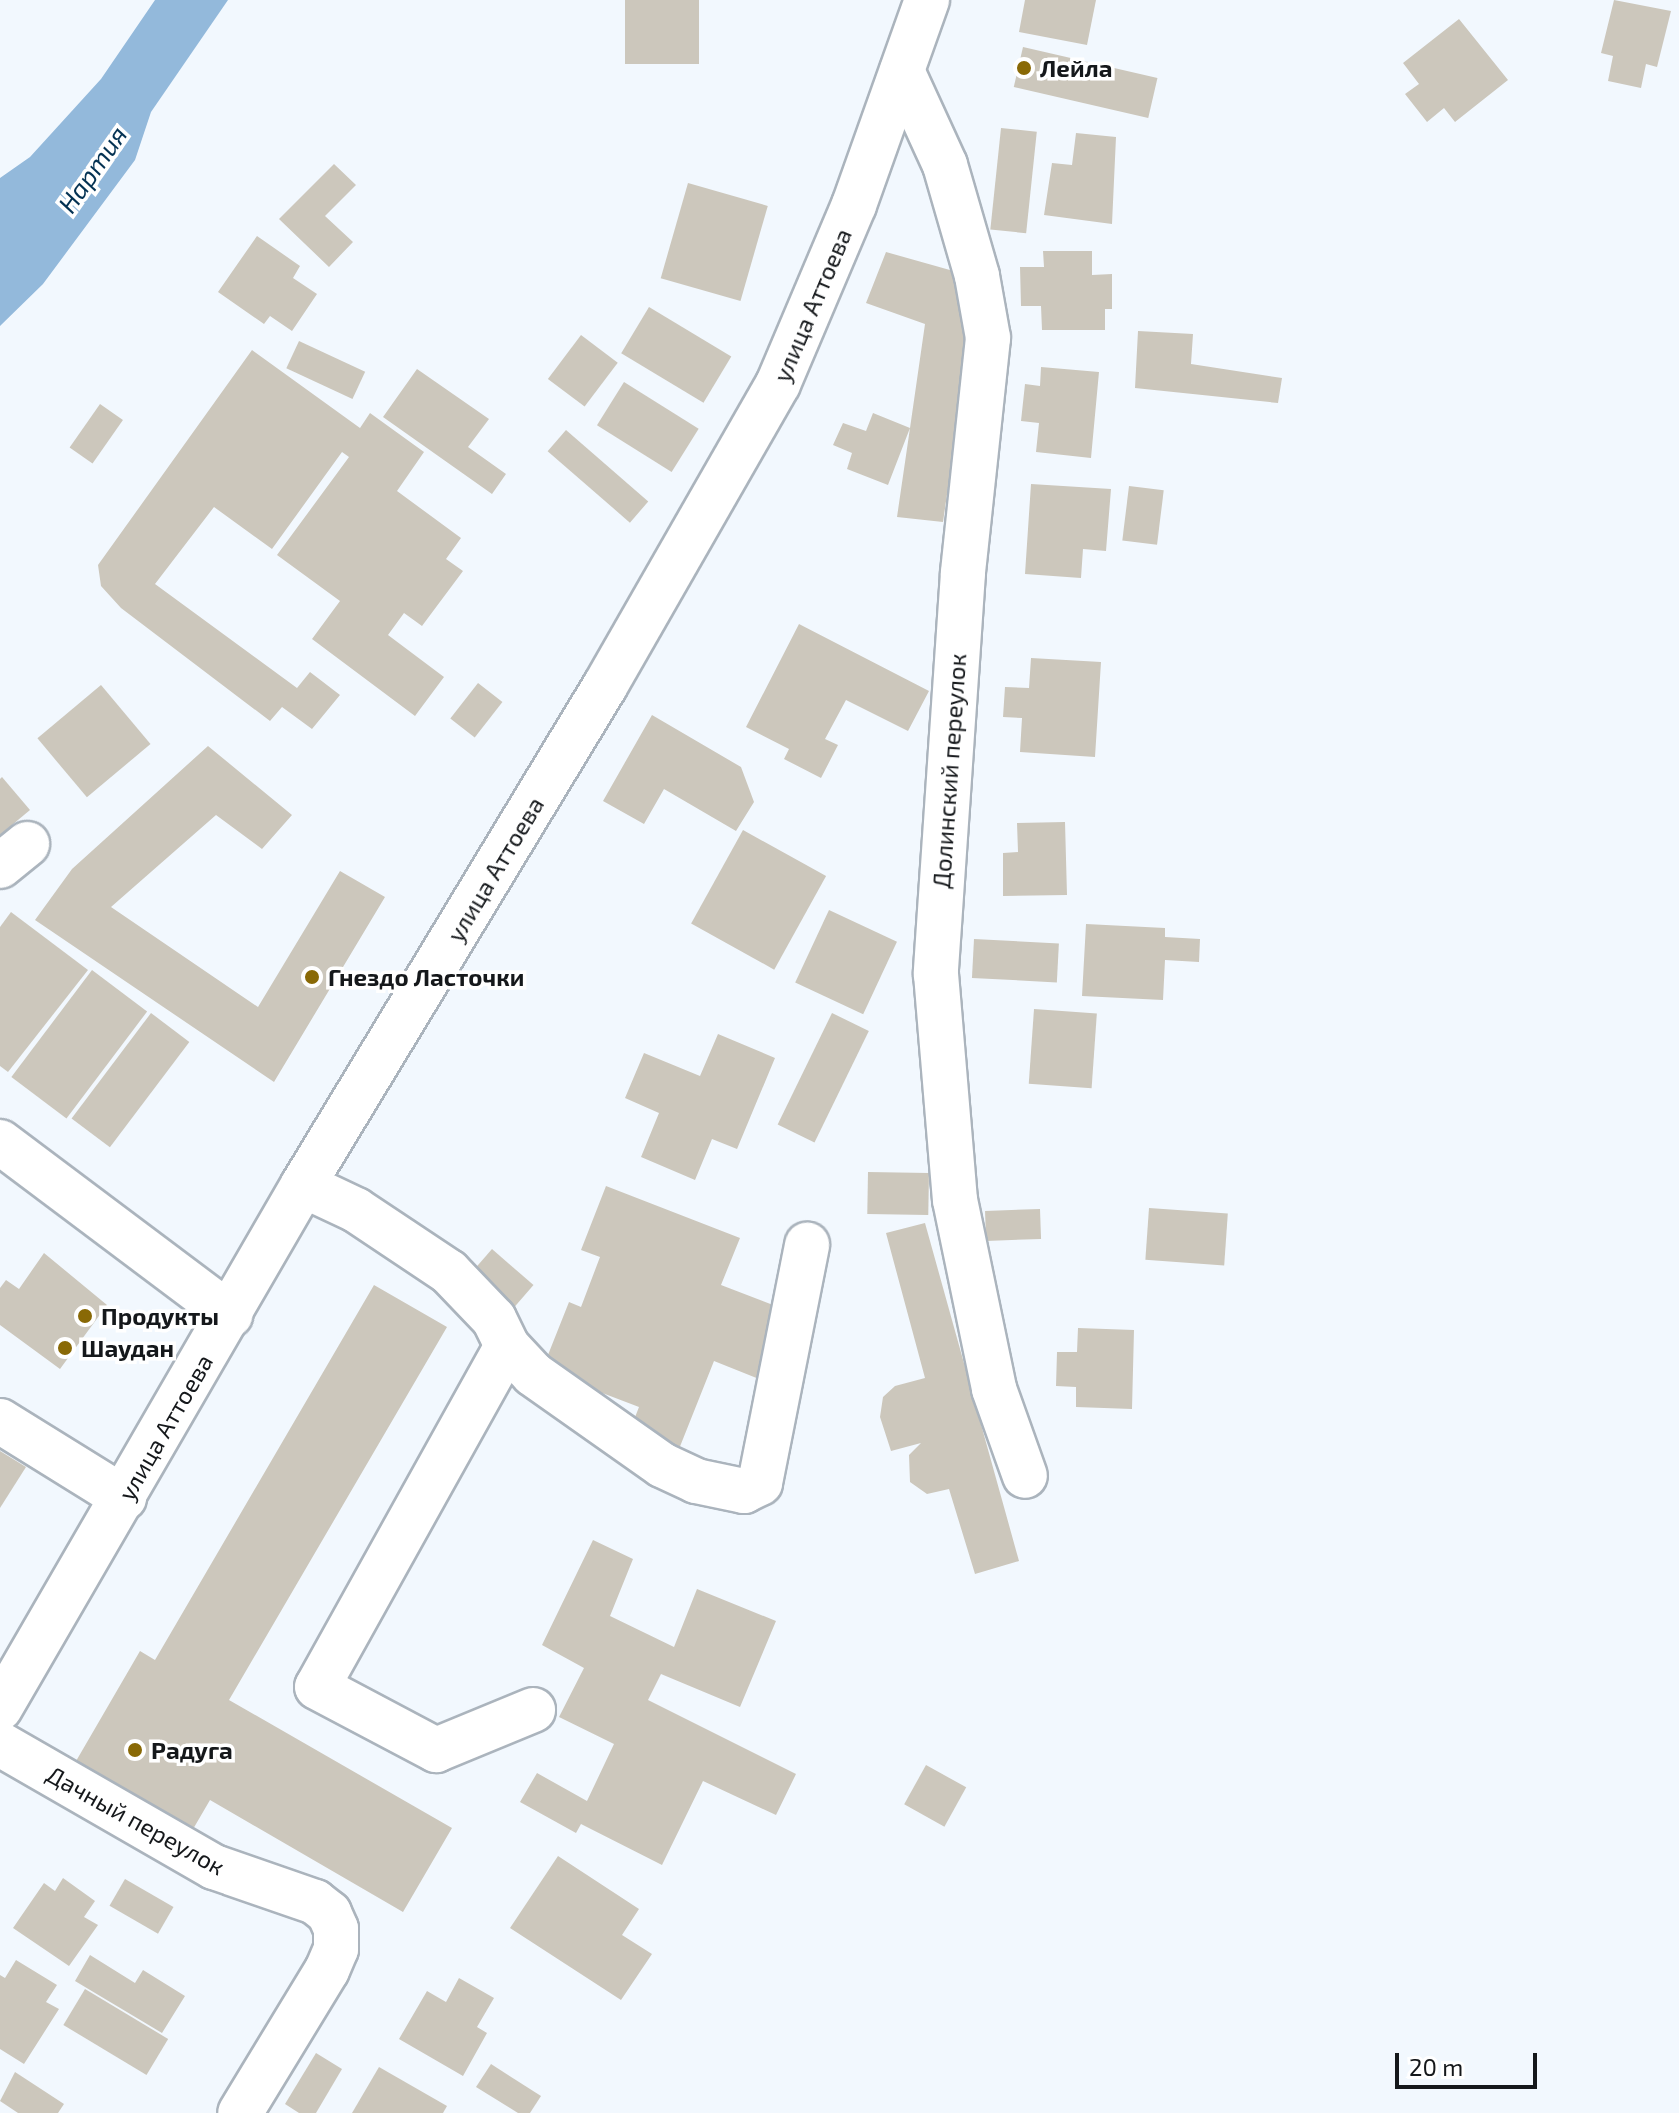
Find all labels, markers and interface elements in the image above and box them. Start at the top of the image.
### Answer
place label: Лейла [1040,54,1113,82]
marker: Лейла [1015,59,1033,77]
water label: Нартия [51,120,133,218]
street label: улица Аттоева [767,224,857,386]
street label: Долинский переулок [926,653,972,889]
street label: улица Аттоева [440,791,550,947]
place label: Гнездо Ласточки [328,963,524,991]
marker: Гнездо Ласточки [303,968,321,986]
place label: Продукты [101,1302,219,1330]
marker: Продукты [76,1307,94,1325]
place label: Шаудан [81,1334,174,1362]
marker: Шаудан [56,1339,74,1357]
street label: улица Аттоева [112,1349,218,1505]
place label: Радуга [151,1736,233,1764]
marker: Радуга [126,1741,144,1759]
street label: Дачный переулок [42,1759,230,1881]
scale bar [1399,2037,1541,2087]
text: 20 m [1409,2052,1463,2081]

